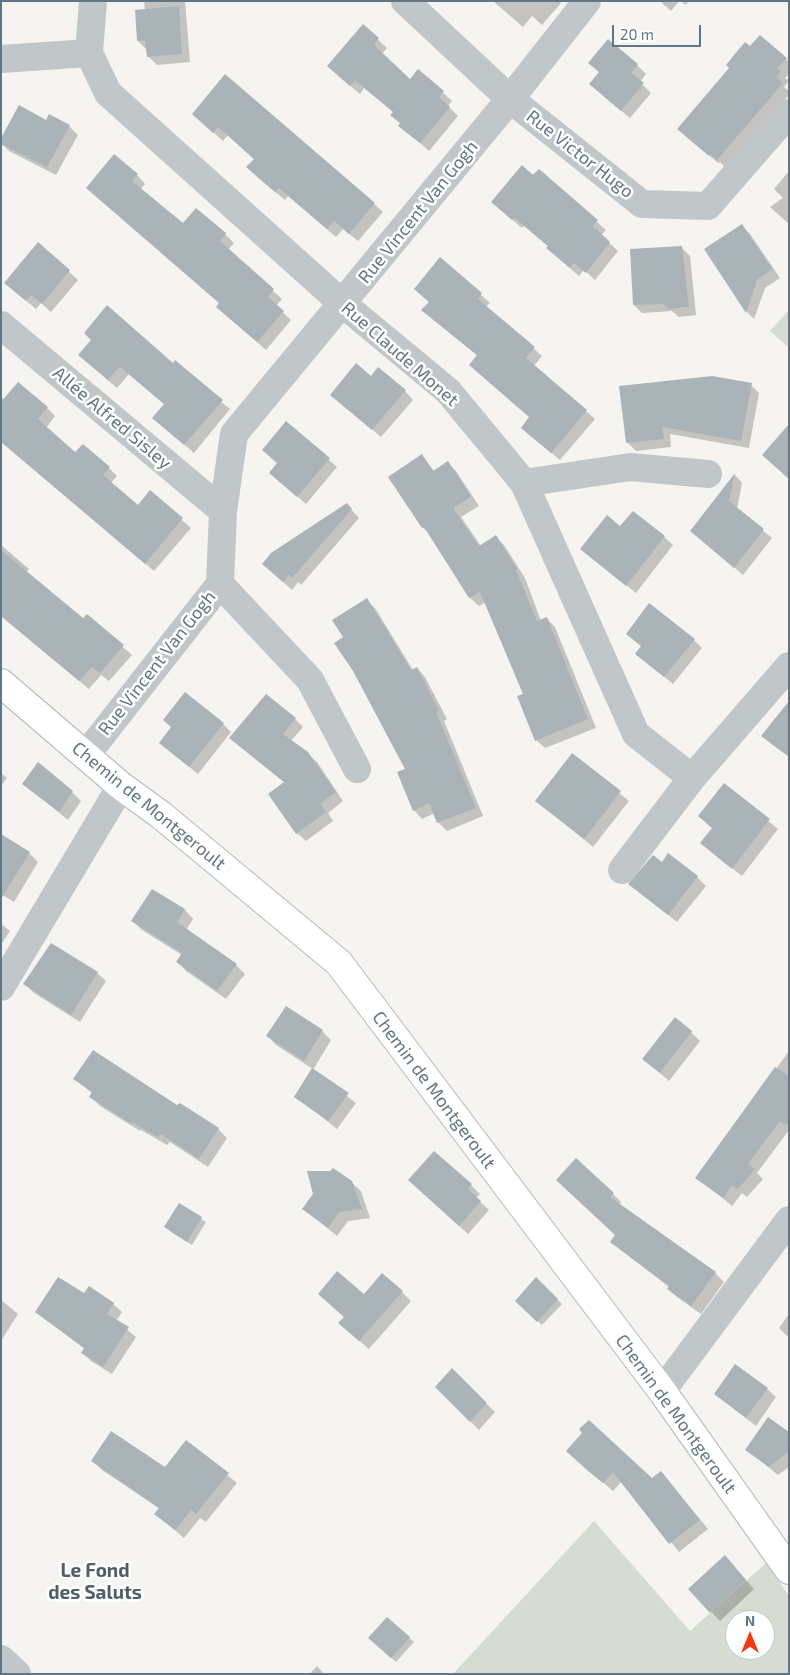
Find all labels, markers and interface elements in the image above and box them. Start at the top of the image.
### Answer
scale bar [615,15,704,47]
text: 20 m [620,25,654,43]
street label: Rue Victor Hugo [522,105,638,203]
street label: Rue Vincent Van Gogh [354,136,482,288]
street label: Rue Claude Monet [337,297,463,411]
street label: Allée Alfred Sisley [48,362,176,474]
street label: Rue Vincent Van Gogh [94,586,220,740]
street label: Chemin de Montgeroult [68,737,230,875]
street label: Chemin de Montgeroult [368,1007,500,1173]
street label: Chemin de Montgeroult [611,1330,741,1498]
district label: Le Fond des Saluts [48,1560,142,1604]
north arrow [725,1610,775,1660]
text: N [745,1612,755,1629]

